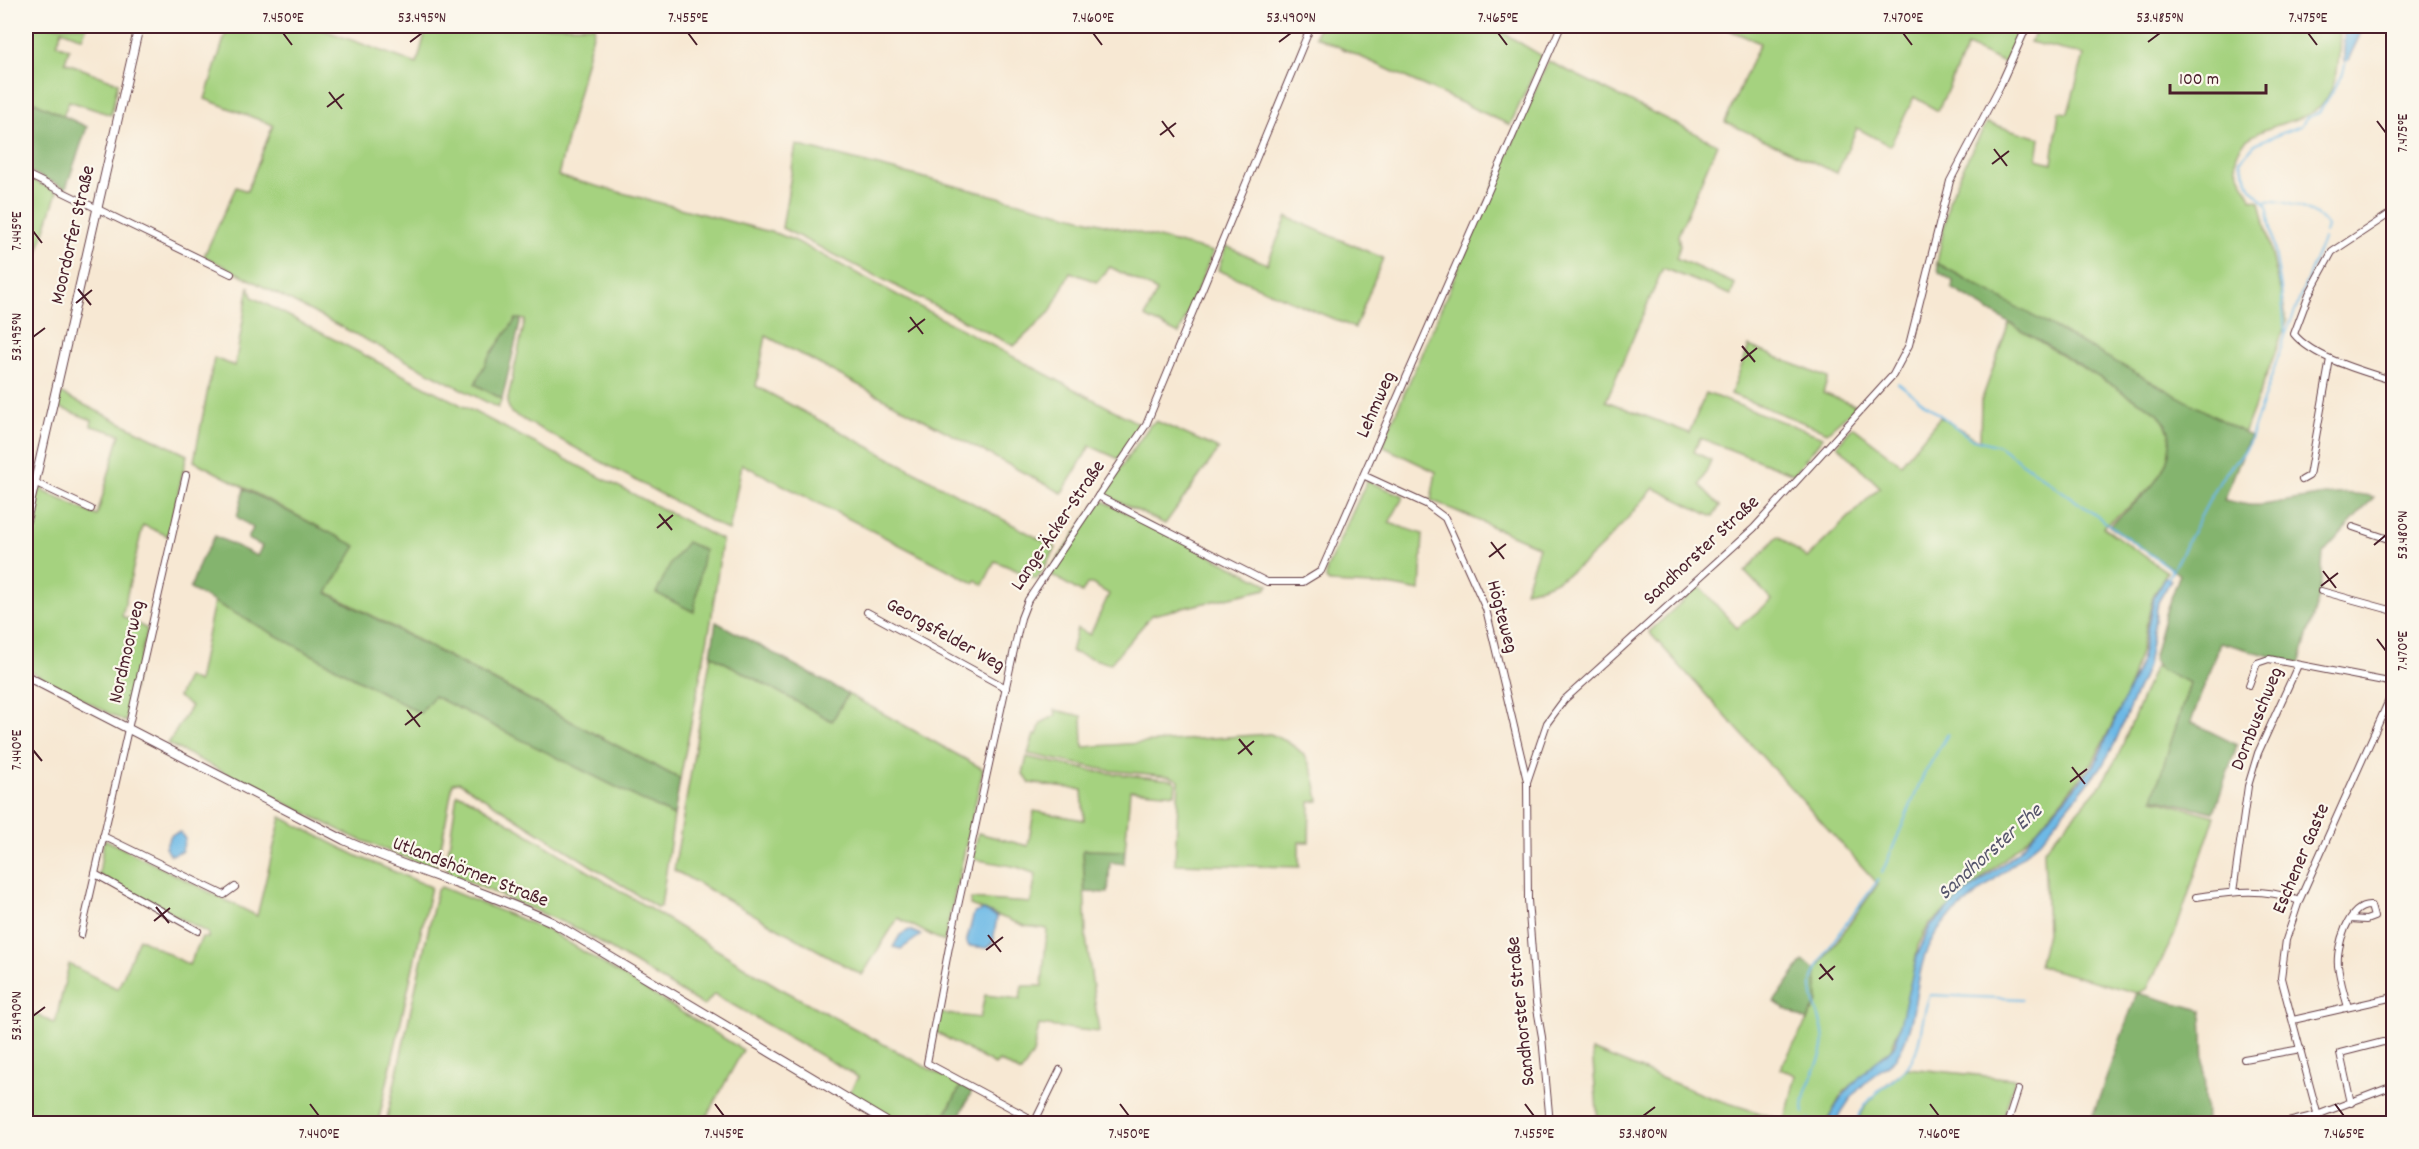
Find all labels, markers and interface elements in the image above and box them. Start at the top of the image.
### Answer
text: 7.450°E [262,8,304,30]
text: 53.495°N [398,8,446,30]
text: 7.455°E [668,8,708,30]
text: 7.460°E [1072,8,1114,30]
text: 53.490°N [1266,8,1316,30]
text: 7.465°E [1478,8,1518,30]
text: 7.470°E [1883,8,1923,30]
text: 53.485°N [2136,8,2184,30]
text: 7.475°E [2289,8,2328,30]
scale bar [2170,57,2266,95]
text: 100 m [2179,68,2219,93]
text: 7.475°E [2393,113,2415,152]
street label: Moordorfer Straße [44,163,104,307]
text: 7.445°E [7,211,29,251]
text: 53.495°N [7,313,29,361]
street label: Lehmweg [1350,367,1404,443]
street label: Lange-Äcker-Straße [1005,455,1113,597]
street label: Sandhorster Straße [1638,489,1767,612]
text: 53.480°N [2393,511,2415,559]
street label: Högteweg [1478,577,1524,657]
street label: Georgsfelder Weg [880,592,1010,680]
street label: Nordmoorweg [103,598,153,706]
text: 7.470°E [2393,631,2415,671]
street label: Dornbuschweg [2225,663,2291,775]
text: 7.440°E [7,730,29,770]
water label: Sandhorster Ehe [1932,796,2051,908]
street label: Eschener Gaste [2266,799,2338,919]
street label: Utlandshörner Straße [388,830,552,916]
street label: Sandhorster Straße [1500,935,1544,1087]
text: 53.490°N [7,991,29,1041]
text: 7.440°E [299,1124,339,1146]
text: 7.445°E [704,1124,744,1146]
text: 7.450°E [1108,1124,1150,1146]
text: 7.455°E [1514,1124,1554,1146]
text: 53.480°N [1619,1124,1667,1146]
text: 7.460°E [1918,1124,1960,1146]
text: 7.465°E [2324,1124,2364,1146]

